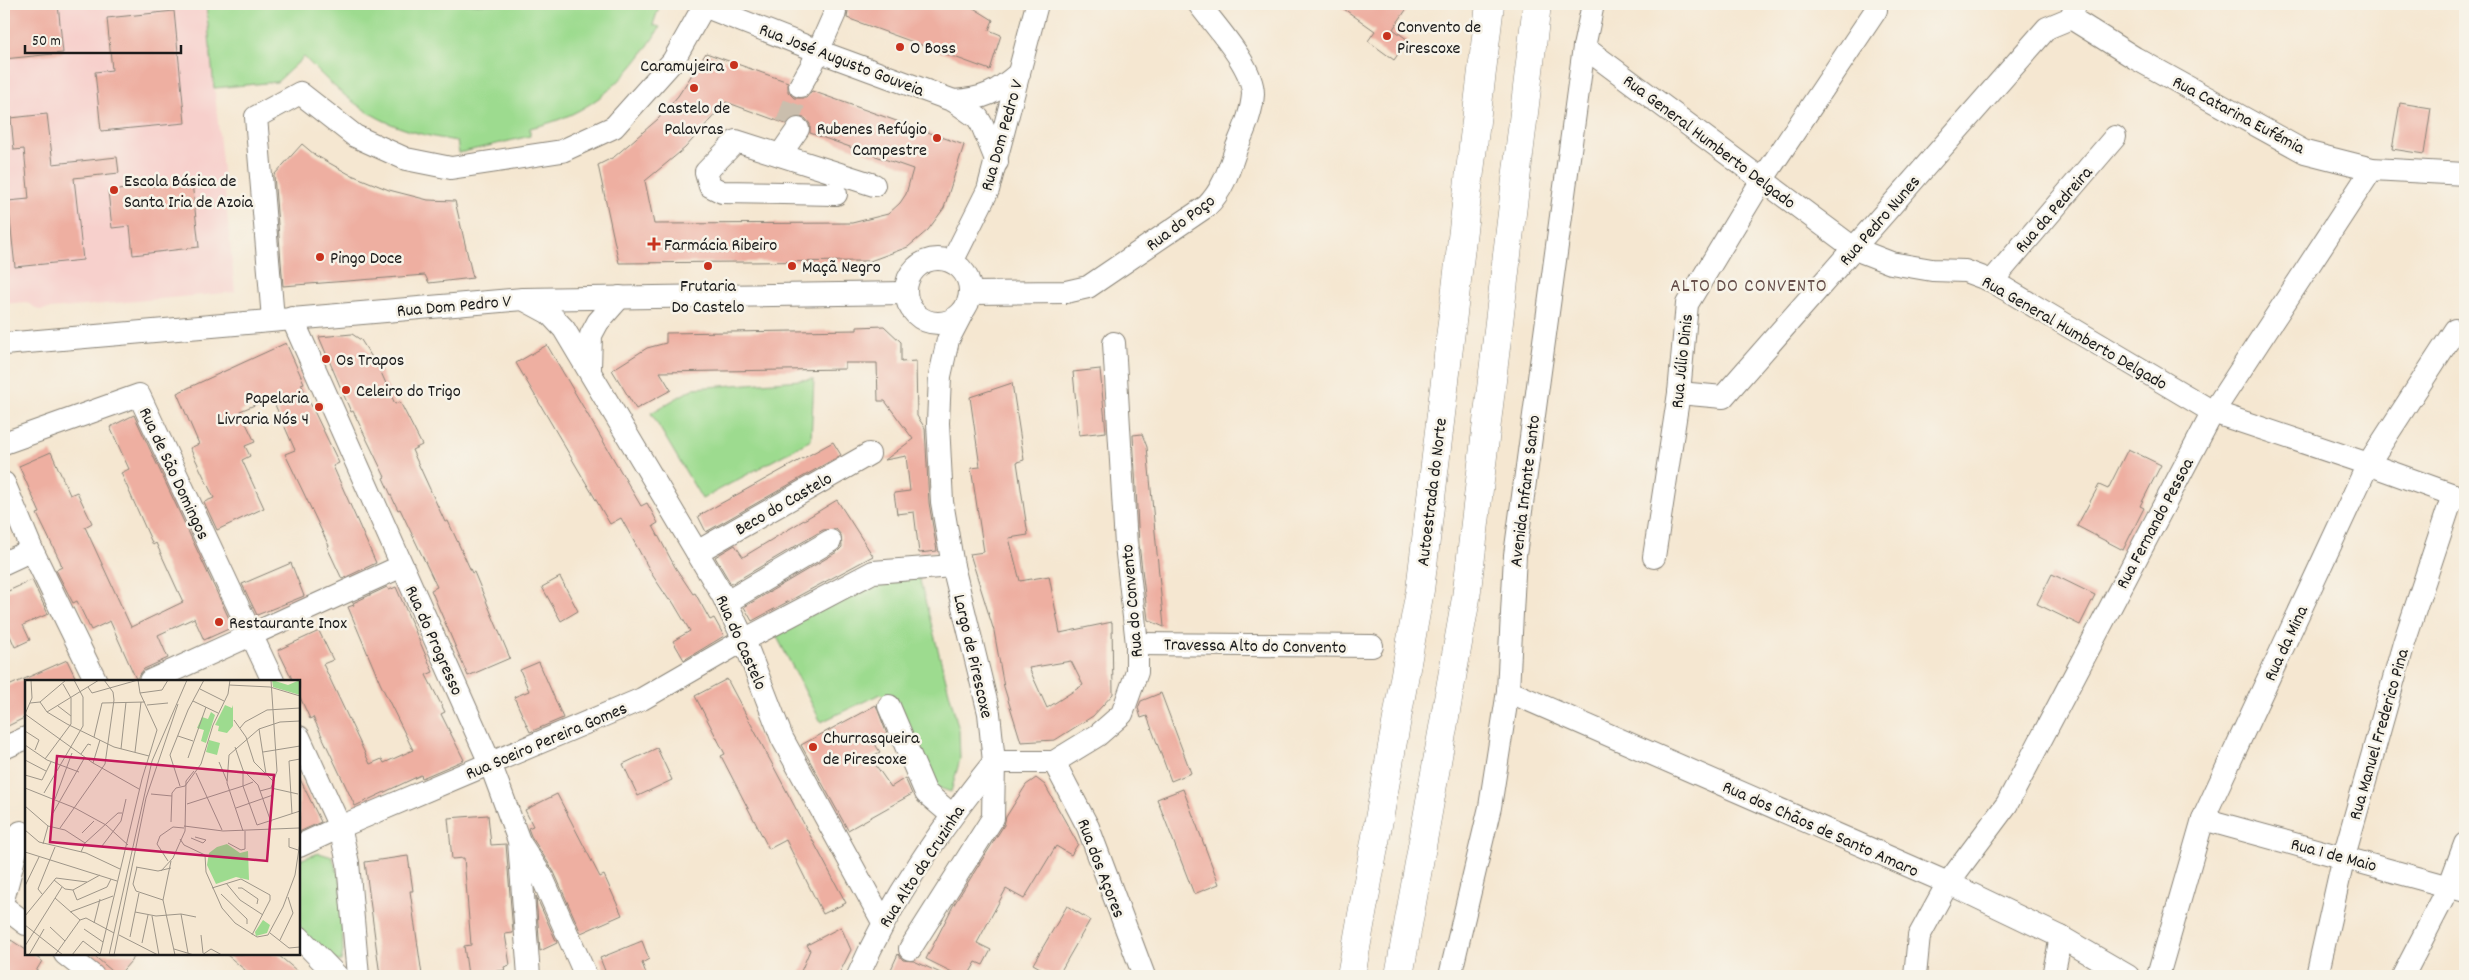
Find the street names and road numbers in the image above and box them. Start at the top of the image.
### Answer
street label: Rua José Augusto Gouveia [755,18,928,105]
street label: Rua General Humberto Delgado [1617,70,1800,216]
street label: Rua Catarina Eufémia [2167,71,2309,162]
street label: Rua Dom Pedro V [976,77,1031,194]
street label: Rua da Pedreira [2010,161,2100,259]
street label: Rua Pedro Nunes [1834,171,1927,272]
street label: Rua do Poço [1142,190,1221,258]
street label: Rua General Humberto Delgado [1976,271,2171,398]
street label: Rua Dom Pedro V [396,290,513,325]
street label: Rua Júlio Dinis [1666,313,1701,410]
street label: Rua de São Domingos [131,404,214,544]
street label: Avenida Infante Santo [1505,414,1548,569]
street label: Autoestrada do Norte [1412,417,1455,568]
street label: Rua Fernando Pessoa [2111,454,2202,594]
street label: Beco do Castelo [731,467,837,543]
street label: Rua do Convento [1116,543,1151,658]
street label: Rua do Progresso [397,582,468,700]
street label: Rua do Castelo [708,592,772,694]
street label: Largo de Pirescoxe [945,592,998,721]
street label: Rua da Mina [2259,602,2316,686]
street label: Travessa Alto do Convento [1163,633,1346,662]
street label: Rua Manuel Frederico Pina [2344,646,2417,823]
street label: Rua Soeiro Pereira Gomes [462,697,632,788]
street label: Rua dos Chãos de Santo Amaro [1718,776,1922,885]
street label: Rua Alto da Cruzinha [874,801,972,933]
street label: Rua dos Açores [1069,816,1130,922]
street label: Rua 1 de Maio [2288,833,2379,880]

